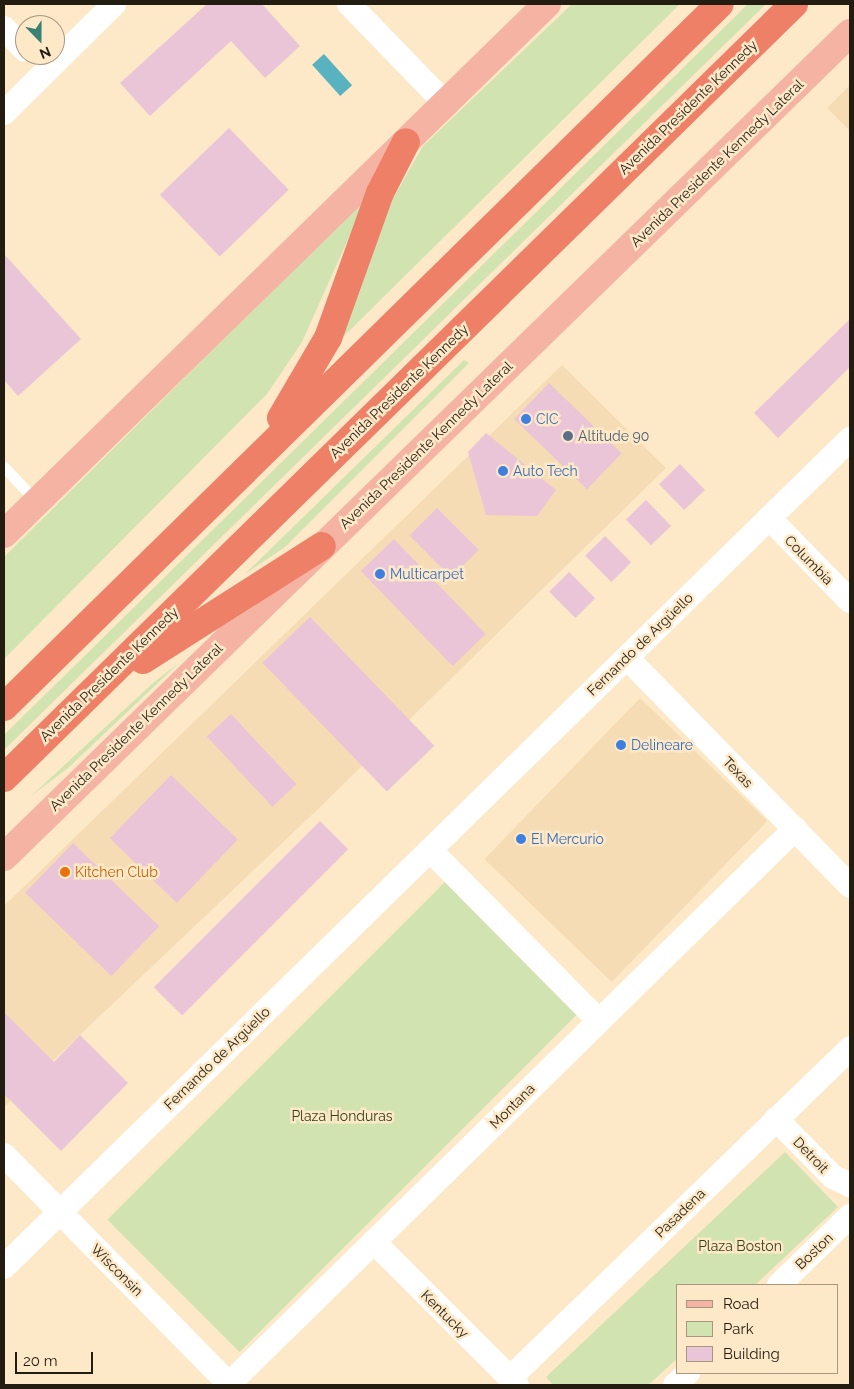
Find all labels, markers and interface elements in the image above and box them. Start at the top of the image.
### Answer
north arrow [15,15,65,65]
street label: Avenida Presidente Kennedy [615,36,761,178]
text: N [37,44,53,62]
street label: Avenida Presidente Kennedy Lateral [627,76,807,250]
street label: Avenida Presidente Kennedy [326,320,472,462]
street label: Avenida Presidente Kennedy Lateral [336,358,516,532]
place label: CIC [536,411,559,427]
marker: CIC [520,413,532,425]
place label: Altitude 90 [578,428,649,444]
marker: Altitude 90 [562,430,574,442]
place label: Auto Tech [513,463,578,479]
marker: Auto Tech [497,465,509,477]
street label: Columbia [781,532,837,588]
place label: Multicarpet [390,566,464,582]
marker: Multicarpet [374,568,386,580]
street label: Fernando de Argüello [583,589,697,699]
street label: Avenida Presidente Kennedy [36,603,182,745]
street label: Avenida Presidente Kennedy Lateral [46,640,226,814]
place label: Delineare [631,737,693,753]
marker: Delineare [615,739,627,751]
street label: Texas [719,753,757,791]
place label: El Mercurio [531,831,604,847]
marker: El Mercurio [515,833,527,845]
place label: Kitchen Club [75,864,158,880]
marker: Kitchen Club [59,866,71,878]
street label: Fernando de Argüello [160,1003,274,1113]
street label: Montana [486,1080,538,1132]
park label: Plaza Honduras [291,1108,393,1124]
street label: Detroit [790,1133,832,1177]
street label: Pasadena [651,1185,709,1241]
street label: Boston [792,1229,836,1273]
park label: Plaza Boston [698,1238,782,1254]
street label: Wisconsin [88,1241,146,1299]
legend [676,1284,839,1374]
street label: Kentucky [418,1287,472,1341]
text: Road [723,1295,759,1313]
text: Park [723,1320,754,1338]
scale bar [18,1342,95,1374]
text: Building [723,1345,780,1363]
text: 20 m [23,1352,58,1370]

